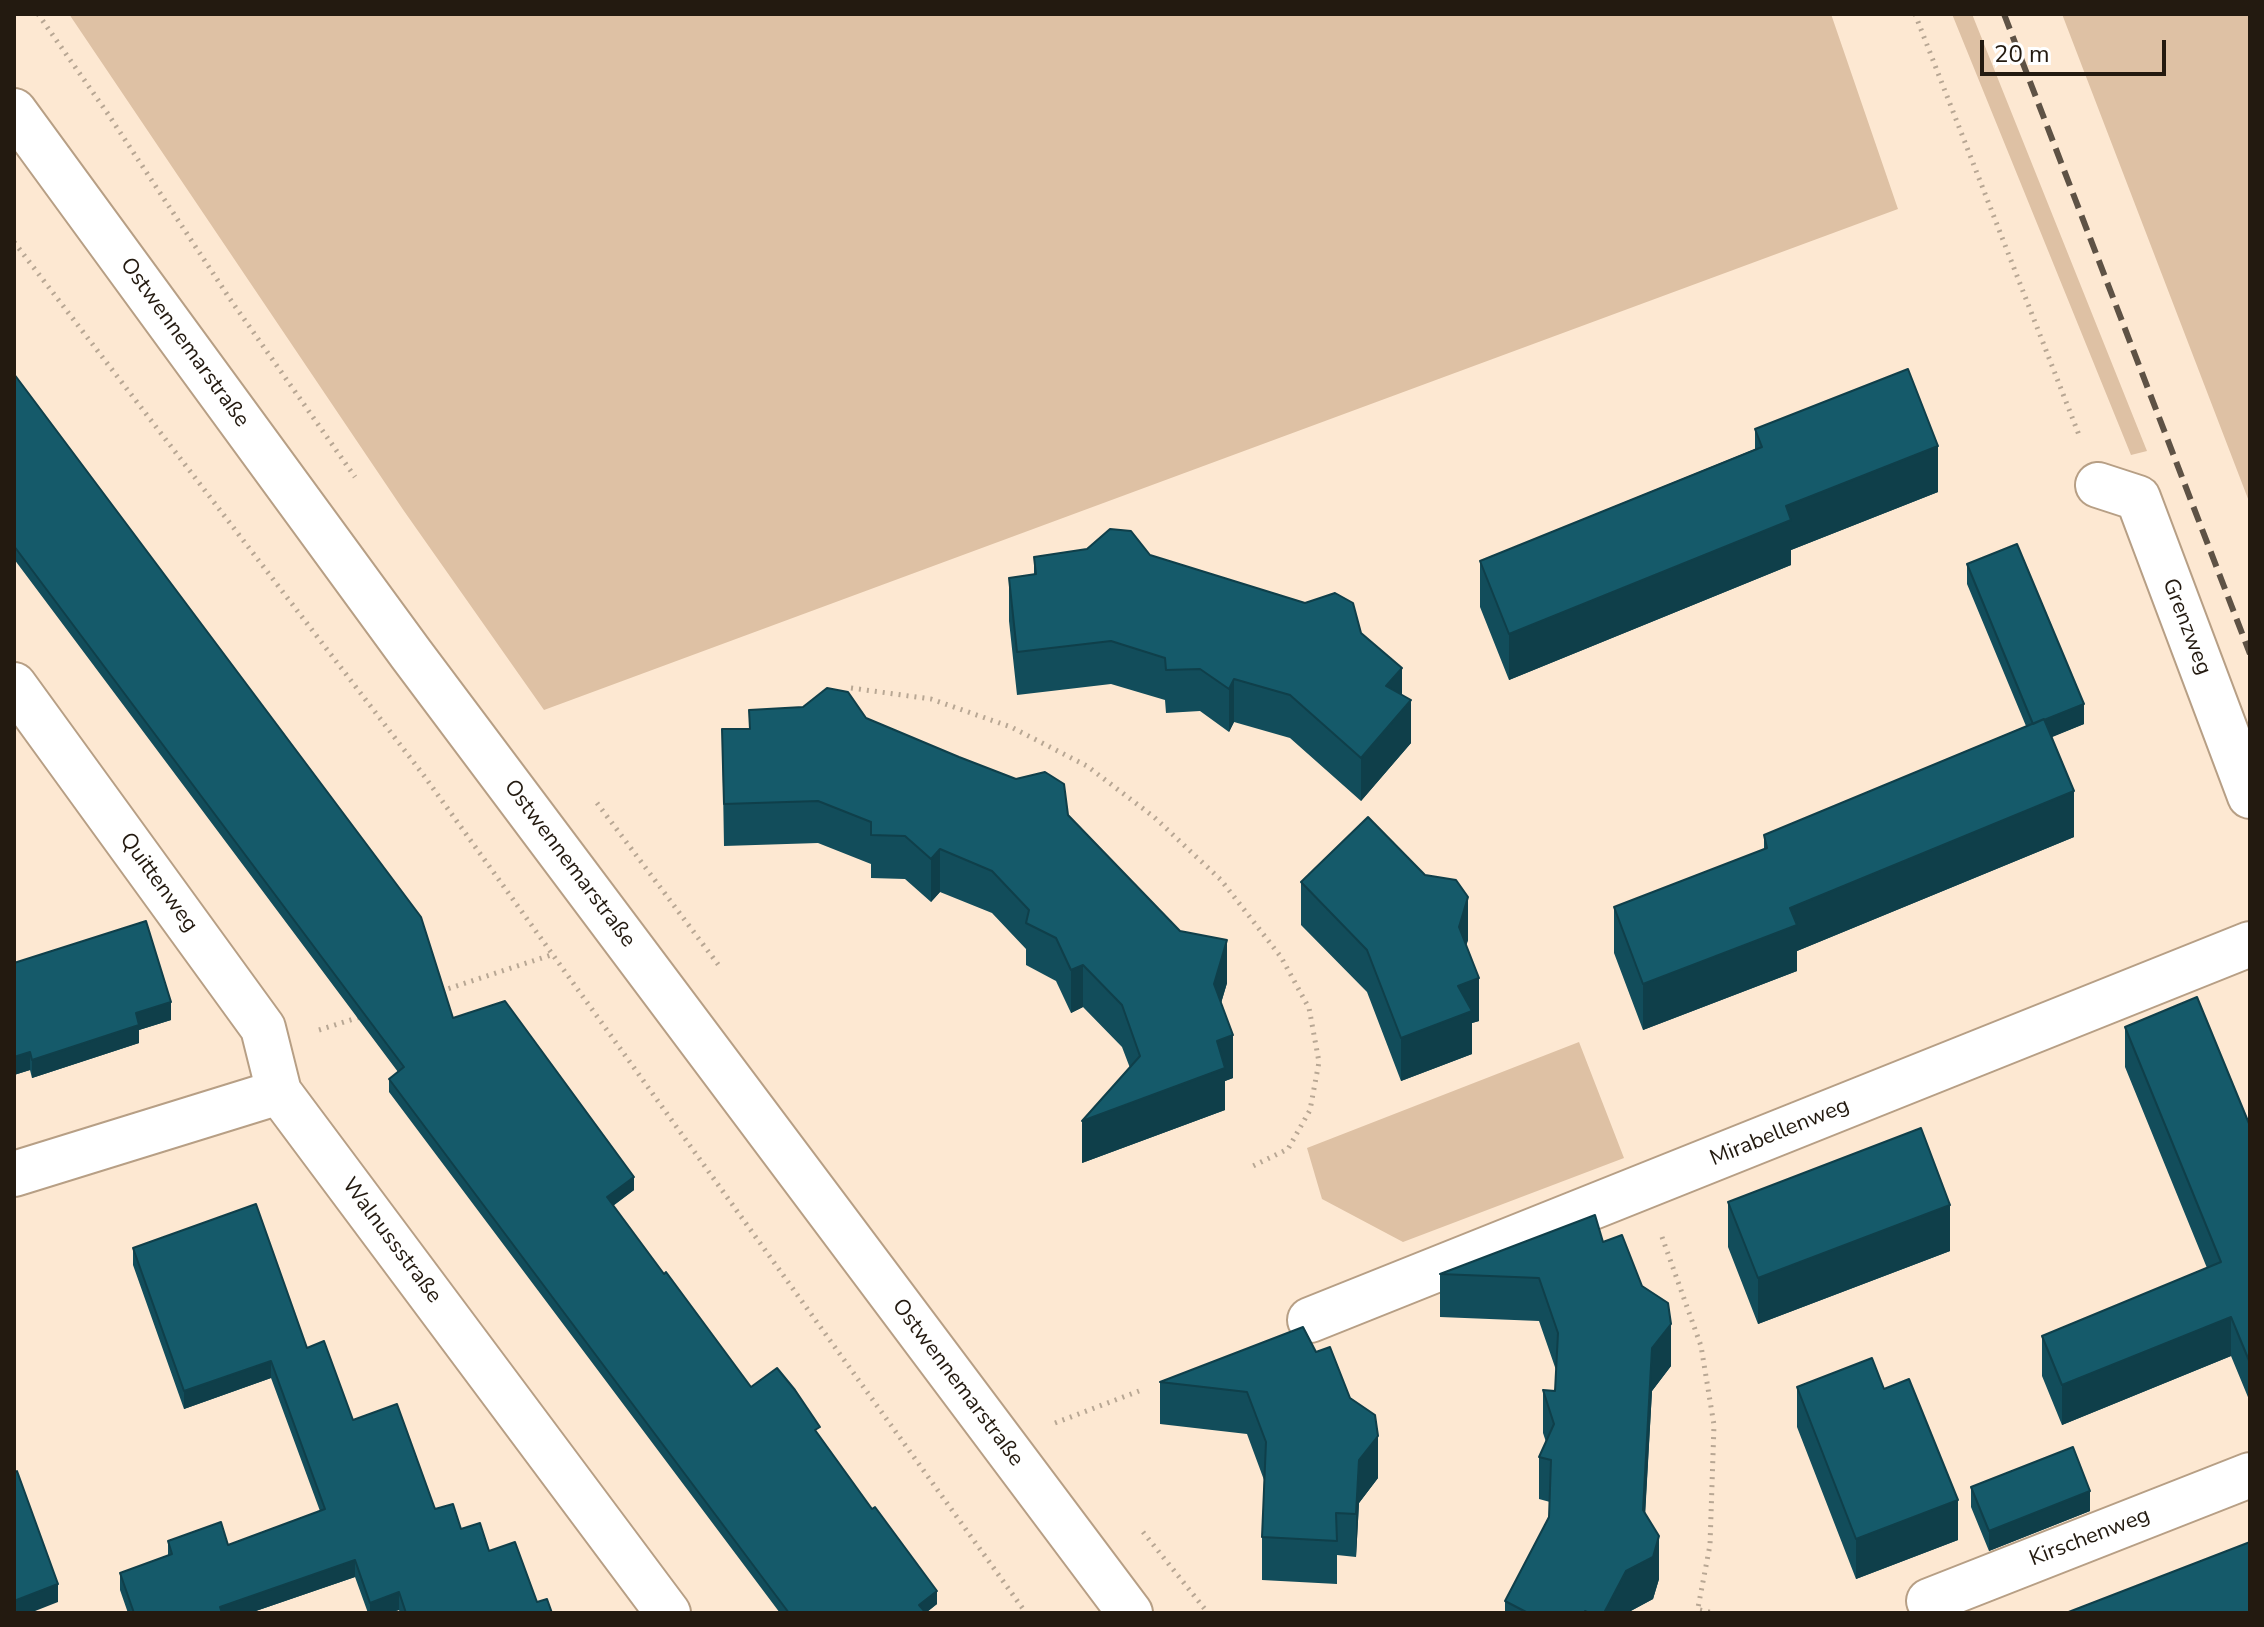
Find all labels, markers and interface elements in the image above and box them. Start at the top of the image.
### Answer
scale bar [1984,24,2170,74]
text: 20 m [1994,38,2050,70]
street label: Ostwennemarstraße [114,253,254,433]
street label: Grenzweg [2156,575,2216,679]
street label: Ostwennemarstraße [497,775,641,953]
street label: Quittenweg [113,828,203,938]
street label: Mirabellenweg [1707,1093,1853,1173]
street label: Walnussstraße [335,1173,447,1309]
street label: Ostwennemarstraße [885,1294,1029,1472]
street label: Kirschenweg [2026,1503,2154,1573]

